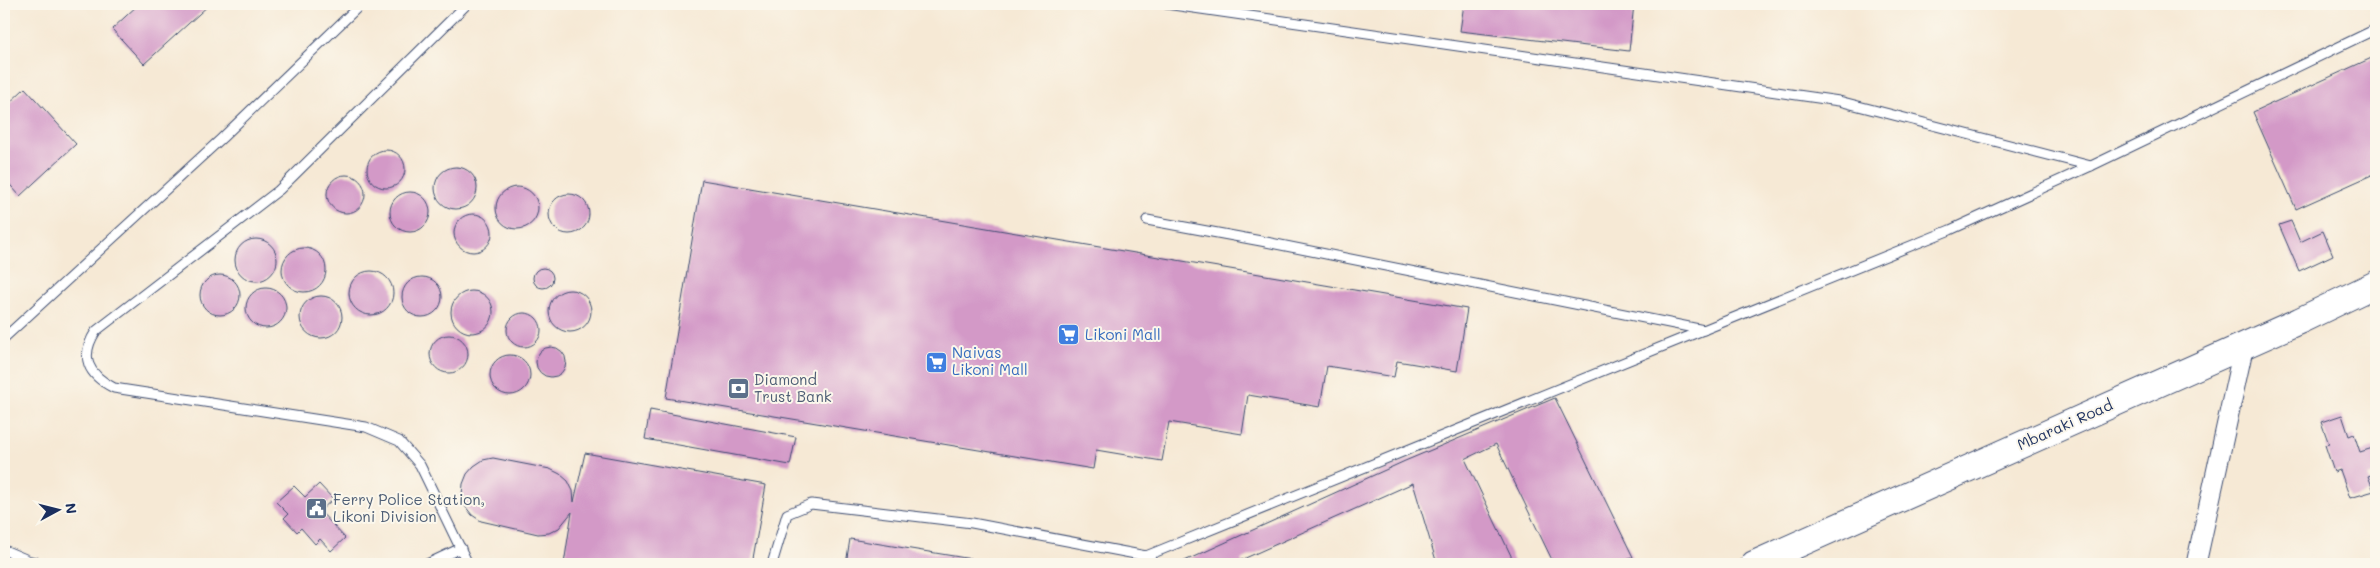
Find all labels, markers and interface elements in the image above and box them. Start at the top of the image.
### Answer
supermarket icon: Likoni Mall [1057,323,1081,347]
place label: Likoni Mall [1085,324,1161,344]
place label: Naivas Likoni Mall [952,342,1028,379]
supermarket icon: Naivas Likoni Mall [924,350,948,374]
place label: Diamond Trust Bank [754,369,832,406]
bank icon: Diamond Trust Bank [726,377,750,401]
street label: Mbaraki Road [2014,394,2115,454]
north arrow [32,486,82,536]
place label: Ferry Police Station, Likoni Division [333,489,485,526]
public building icon: Ferry Police Station, Likoni Division [305,497,329,521]
text: N [61,502,81,515]

